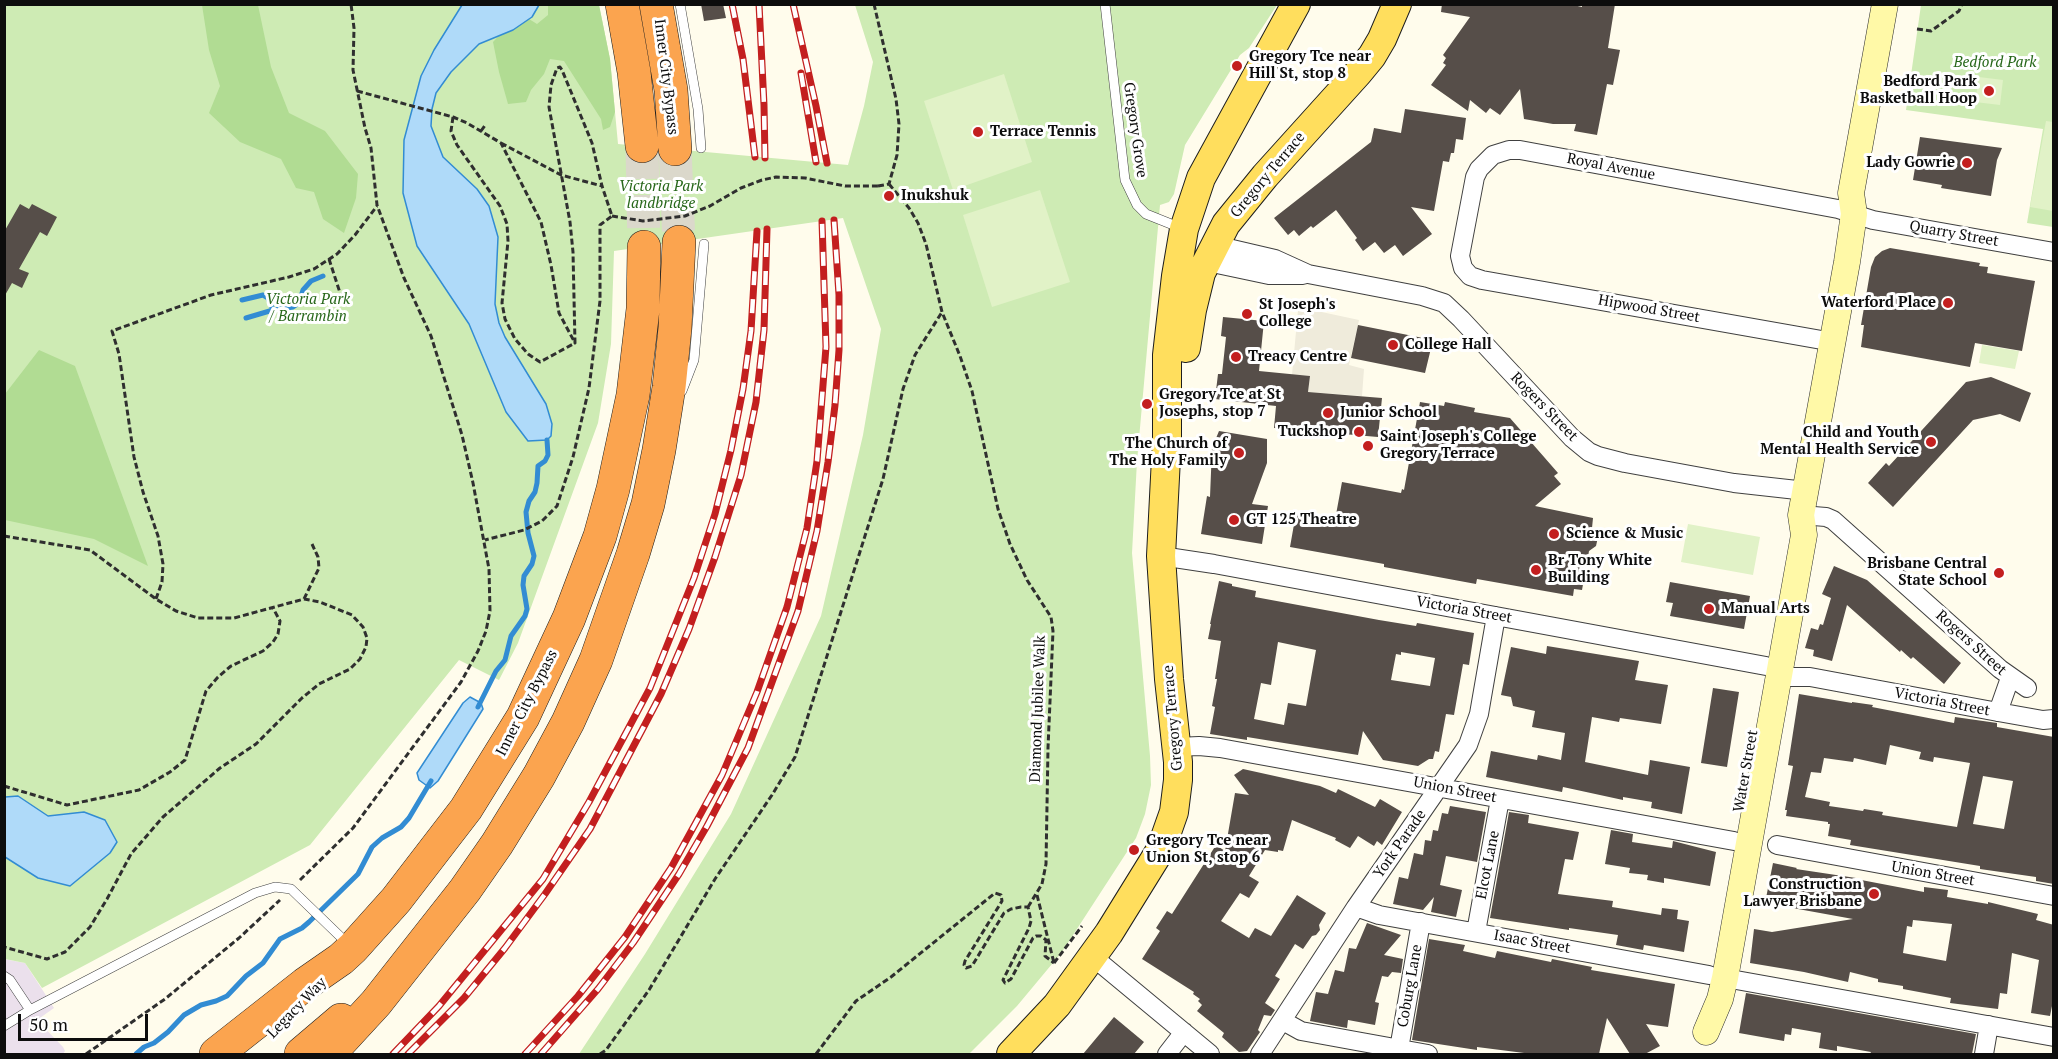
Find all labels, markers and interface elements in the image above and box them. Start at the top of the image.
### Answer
street label: Inner City Bypass [650,18,682,136]
place label: Gregory Tce near Hill St, stop 8 [1249,48,1371,83]
park label: Bedford Park [1953,54,2037,72]
marker: Gregory Tce near Hill St, stop 8 [1230,59,1244,73]
place label: Bedford Park Basketball Hoop [1860,73,1977,108]
street label: Gregory Grove [1119,81,1151,179]
marker: Bedford Park Basketball Hoop [1982,84,1996,98]
place label: Terrace Tennis [990,123,1096,141]
marker: Terrace Tennis [971,125,985,139]
street label: Gregory Terrace [1227,129,1309,221]
street label: Royal Avenue [1565,150,1657,184]
place label: Lady Gowrie [1866,154,1955,172]
marker: Lady Gowrie [1960,156,1974,170]
park label: Victoria Park landbridge [619,178,703,213]
place label: Inukshuk [901,187,969,205]
marker: Inukshuk [882,189,896,203]
street label: Quarry Street [1908,217,2000,251]
park label: Victoria Park / Barrambin [266,291,350,326]
street label: Hipwood Street [1597,291,1701,327]
place label: Waterford Place [1821,294,1936,312]
place label: St Joseph's College [1259,296,1336,331]
marker: Waterford Place [1941,296,1955,310]
marker: St Joseph's College [1240,307,1254,321]
place label: College Hall [1405,336,1492,354]
marker: College Hall [1386,338,1400,352]
place label: Treacy Centre [1248,348,1347,366]
marker: Treacy Centre [1229,350,1243,364]
street label: Rogers Street [1507,369,1581,445]
place label: Gregory Tce at St Josephs, stop 7 [1159,386,1281,421]
marker: Gregory Tce at St Josephs, stop 7 [1140,397,1154,411]
place label: Junior School [1340,404,1437,422]
marker: Junior School [1321,406,1335,420]
place label: Tuckshop [1278,423,1347,441]
place label: Child and Youth Mental Health Service [1760,424,1919,459]
marker: Tuckshop [1352,425,1366,439]
place label: Saint Joseph's College Gregory Terrace [1380,428,1536,463]
place label: The Church of The Holy Family [1109,435,1227,470]
marker: Child and Youth Mental Health Service [1924,435,1938,449]
marker: Saint Joseph's College Gregory Terrace [1361,439,1375,453]
marker: The Church of The Holy Family [1232,446,1246,460]
place label: GT 125 Theatre [1246,511,1357,529]
marker: GT 125 Theatre [1227,513,1241,527]
place label: Science & Music [1566,525,1683,543]
marker: Science & Music [1547,527,1561,541]
place label: Br Tony White Building [1548,552,1652,587]
place label: Brisbane Central State School [1867,555,1987,590]
marker: Br Tony White Building [1529,563,1543,577]
marker: Brisbane Central State School [1992,566,2006,580]
street label: Victoria Street [1415,593,1513,627]
place label: Manual Arts [1721,600,1810,618]
marker: Manual Arts [1702,602,1716,616]
street label: Rogers Street [1932,607,2010,679]
street label: Diamond Jubilee Walk [1026,635,1050,783]
street label: Inner City Bypass [492,647,562,759]
street label: Gregory Terrace [1159,664,1187,772]
street label: Victoria Street [1893,684,1991,720]
street label: Water Street [1730,728,1762,814]
street label: Union Street [1412,773,1498,807]
street label: York Parade [1370,806,1430,882]
street label: Elcot Lane [1473,829,1503,901]
place label: Gregory Tce near Union St, stop 6 [1146,832,1268,867]
marker: Gregory Tce near Union St, stop 6 [1127,843,1141,857]
street label: Union Street [1890,858,1976,890]
place label: Construction Lawyer Brisbane [1744,876,1862,911]
marker: Construction Lawyer Brisbane [1867,887,1881,901]
street label: Isaac Street [1492,926,1572,958]
street label: Coburg Lane [1394,943,1426,1029]
street label: Legacy Way [264,974,330,1042]
scale bar [21,1002,152,1040]
text: 50 m [29,1012,68,1036]

